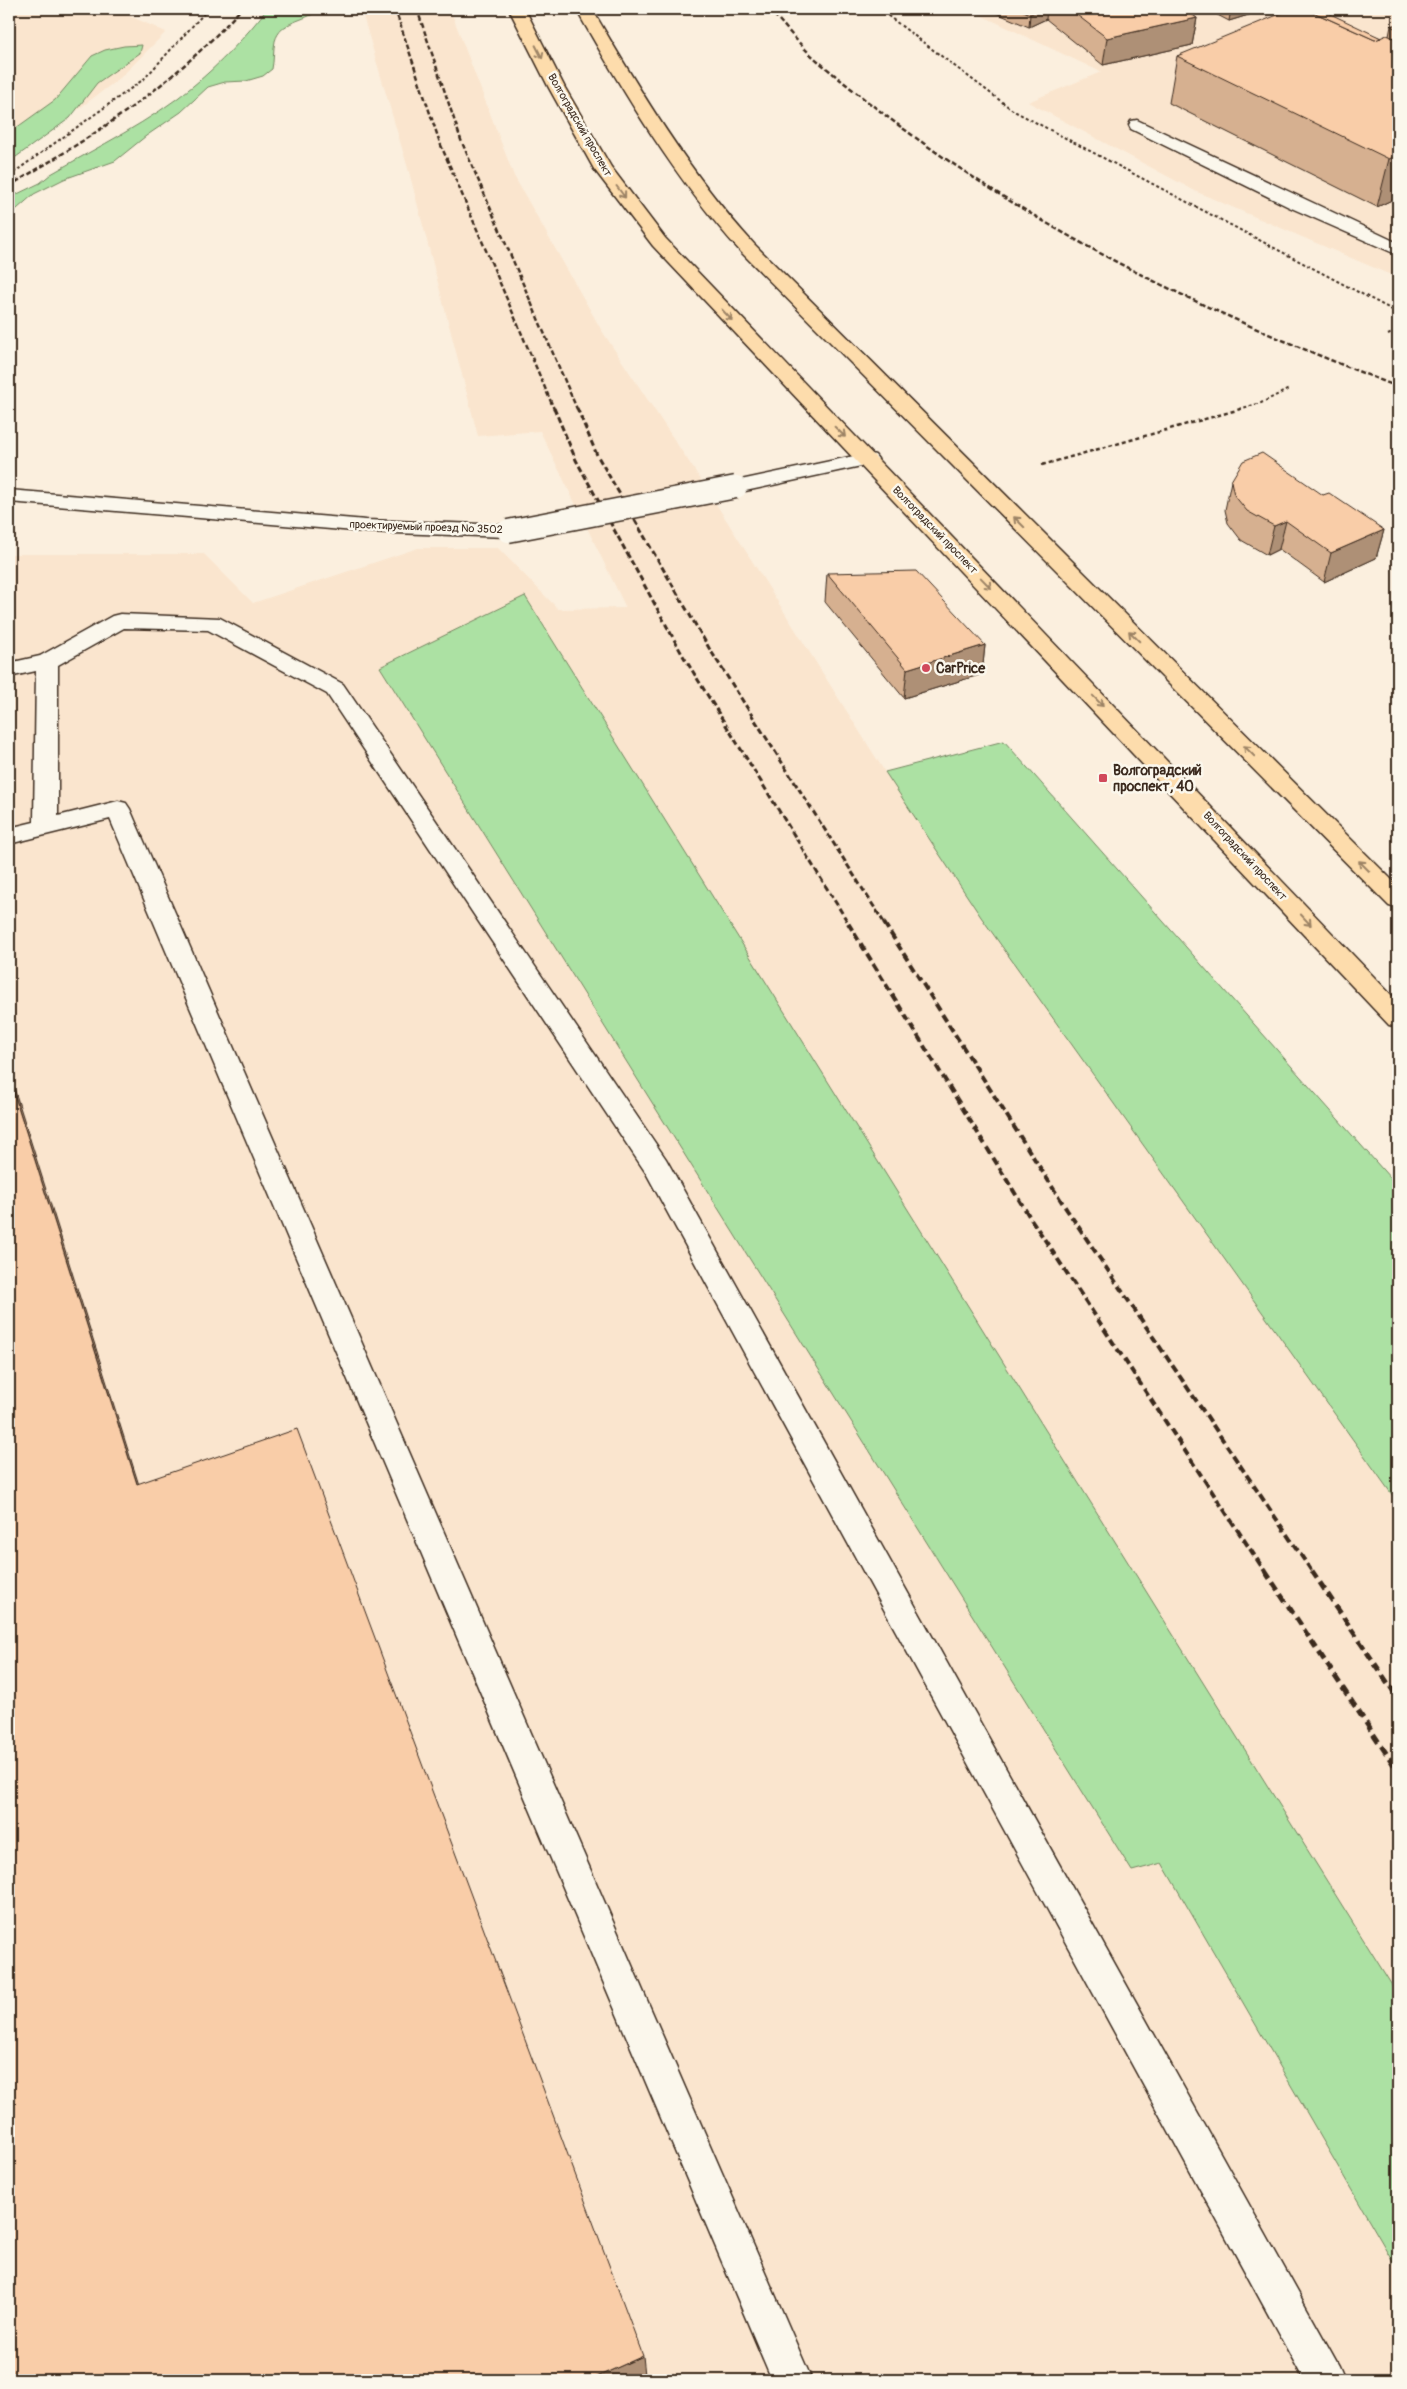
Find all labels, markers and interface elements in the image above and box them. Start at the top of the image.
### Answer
one-way arrow [535,44,544,59]
street label: Волгоградский проспект [545,71,615,179]
one-way arrow [616,185,626,199]
one-way arrow [721,309,733,321]
one-way arrow [834,426,846,438]
street label: Волгоградский проспект [890,484,980,577]
one-way arrow [1013,516,1025,528]
street label: проектируемый проезд № 3502 [349,518,503,536]
one-way arrow [980,577,992,589]
one-way arrow [1127,630,1140,642]
place label: CarPrice [936,660,986,677]
marker: CarPrice [920,662,932,674]
one-way arrow [1092,694,1104,707]
one-way arrow [1243,745,1255,757]
place label: Волгоградский проспект, 40 [1113,762,1202,795]
marker: Волгоградский проспект, 40 [1097,772,1109,784]
street label: Волгоградский проспект [1200,809,1290,903]
one-way arrow [1358,860,1370,872]
one-way arrow [1300,914,1312,926]

